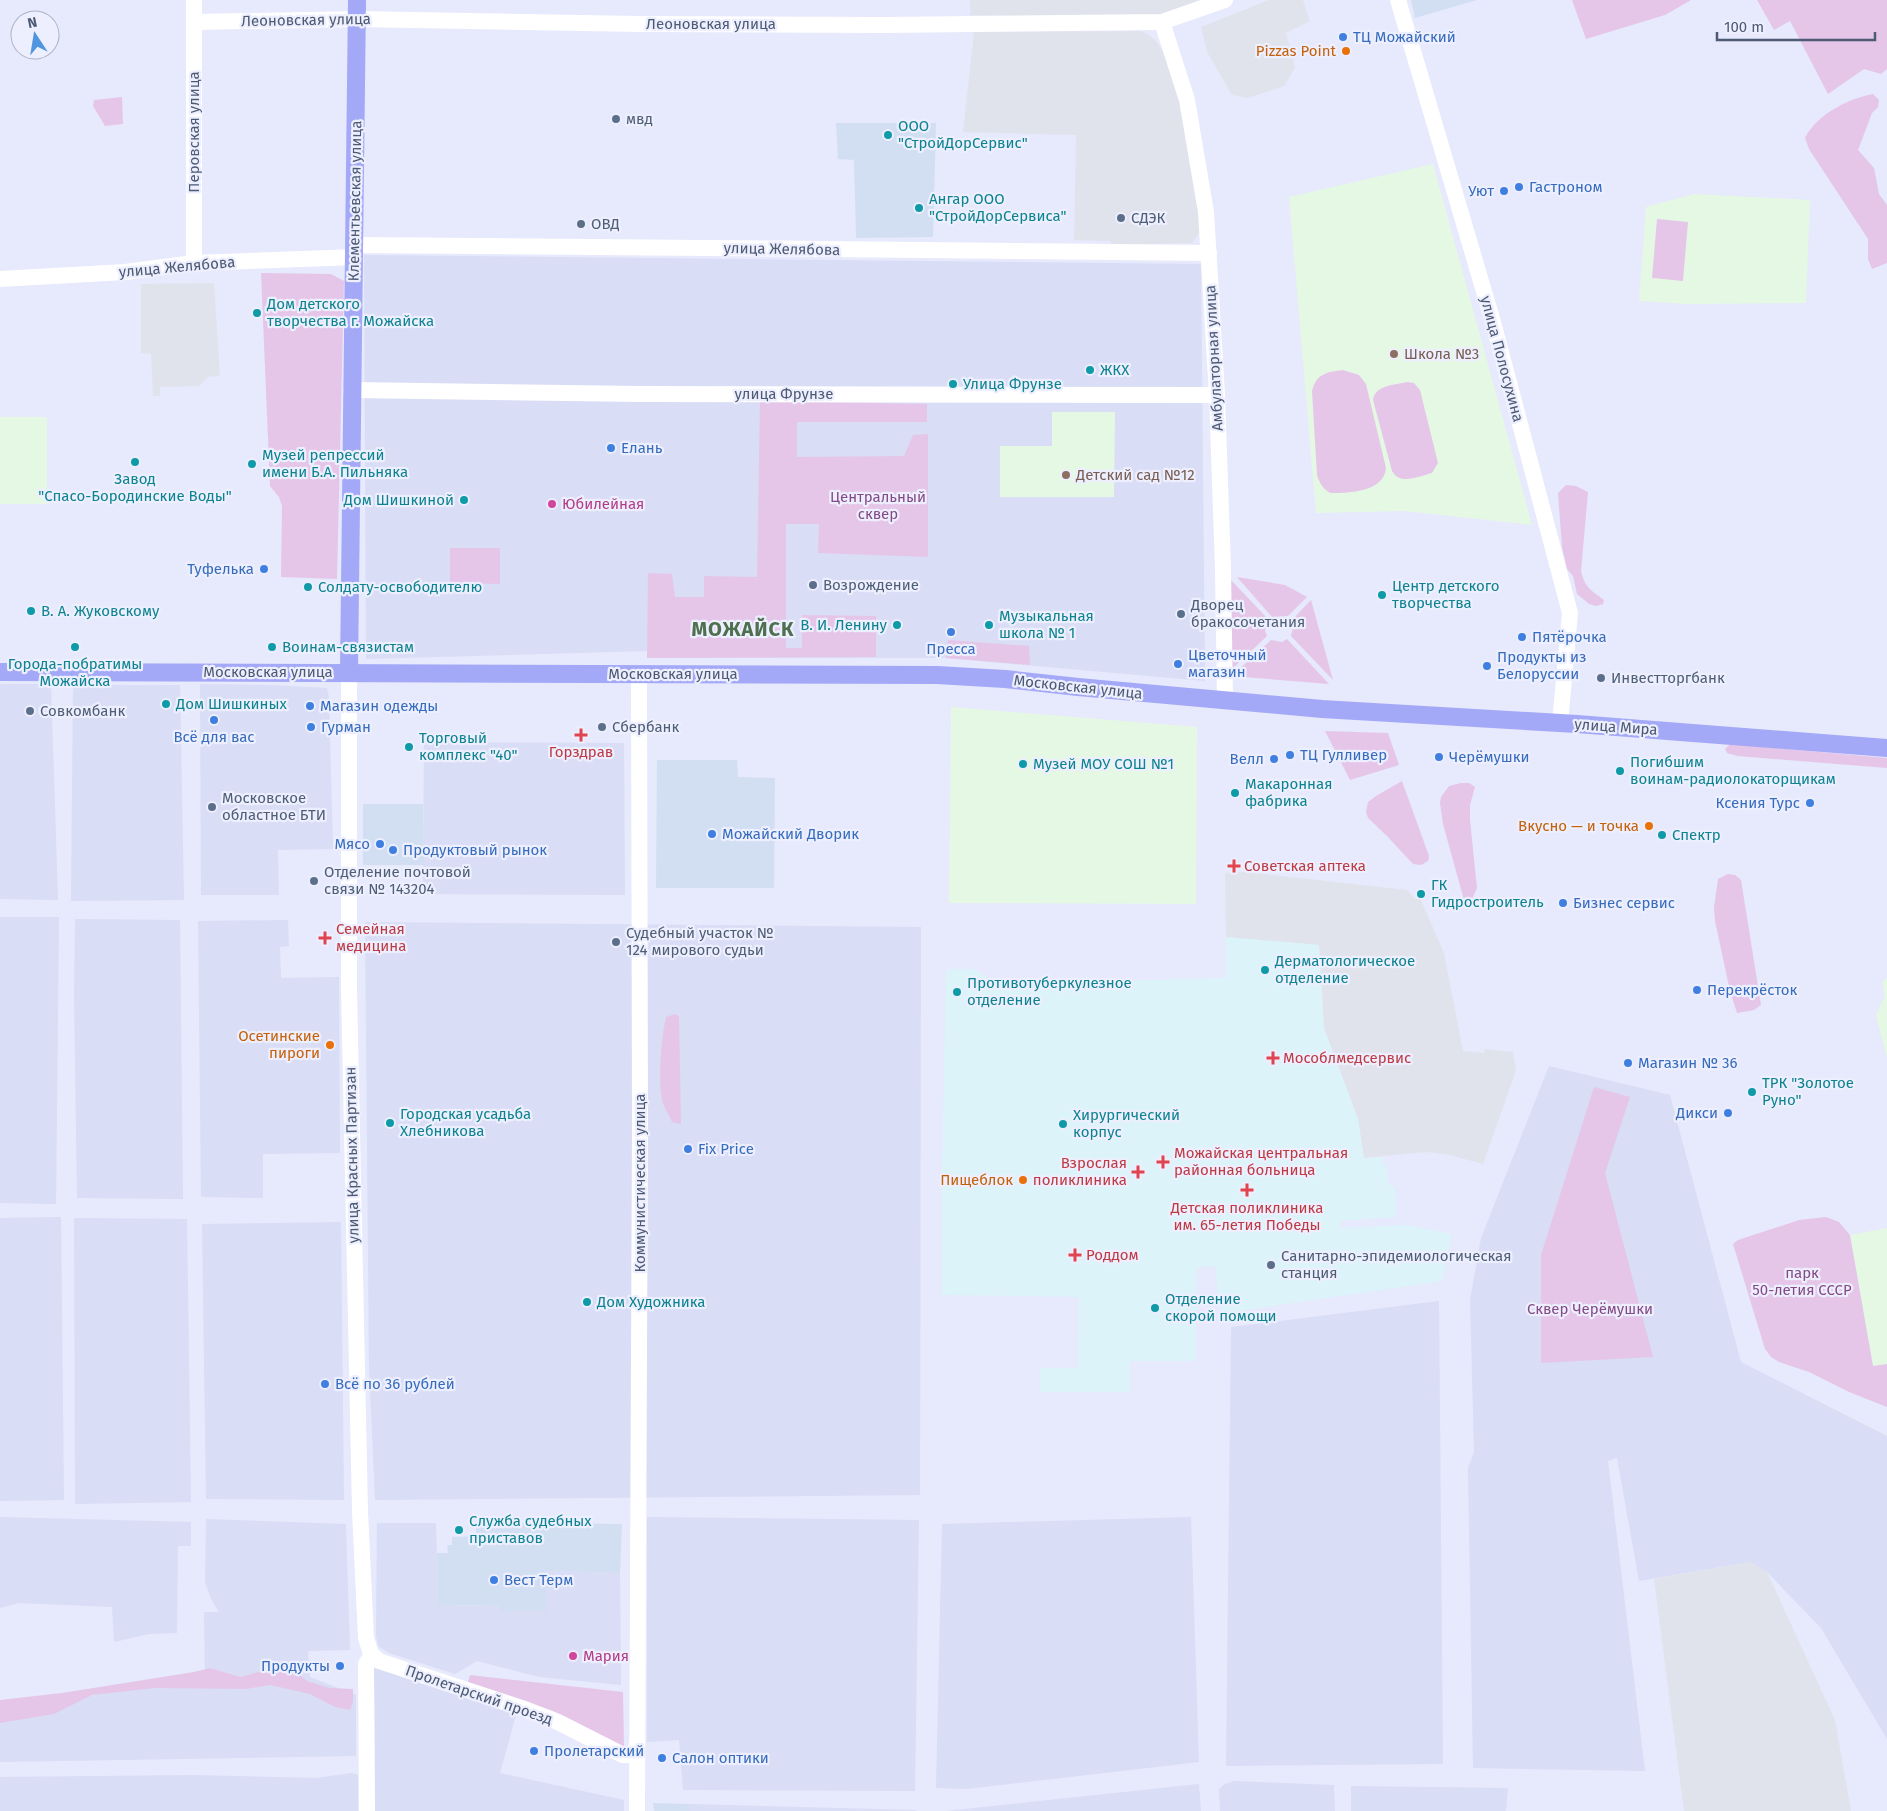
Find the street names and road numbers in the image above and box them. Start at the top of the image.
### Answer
street label: Леоновская улица [241,10,371,30]
street label: Леоновская улица [646,15,776,33]
street label: Перовская улица [185,71,203,193]
street label: Клементьевская улица [345,120,365,282]
street label: улица Желябова [723,239,841,259]
street label: улица Желябова [118,253,236,281]
street label: Амбулаторная улица [1201,285,1227,431]
street label: улица Полосухина [1477,294,1527,424]
street label: улица Фрунзе [735,385,833,403]
street label: Московская улица [203,663,333,681]
street label: Московская улица [608,665,738,683]
street label: Московская улица [1013,671,1143,703]
street label: улица Мира [1574,715,1658,739]
street label: улица Красных Партизан [341,1066,363,1244]
street label: Коммунистическая улица [631,1093,649,1273]
street label: Пролетарский проезд [403,1661,555,1729]

